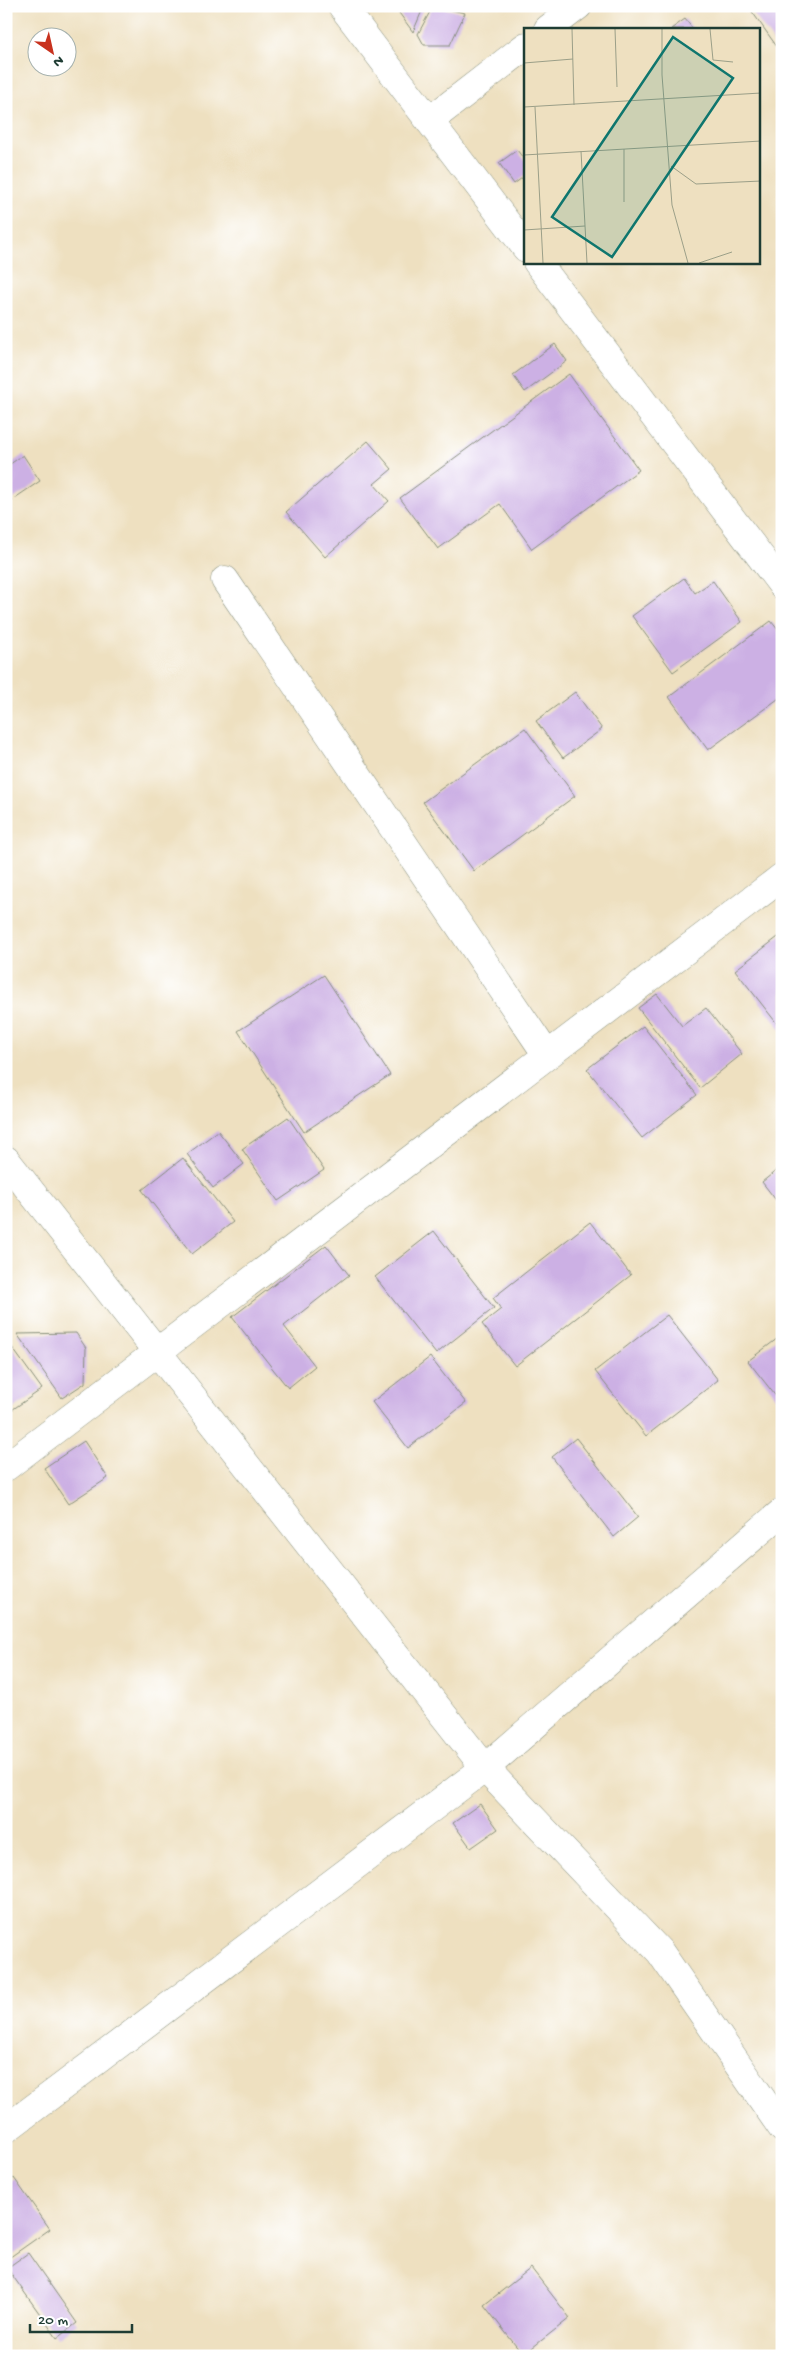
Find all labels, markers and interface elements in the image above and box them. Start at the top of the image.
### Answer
north arrow [28,28,78,78]
inset map [524,28,760,264]
text: N [49,51,66,70]
scale bar [30,2302,132,2334]
text: 20 m [38,2312,68,2330]

